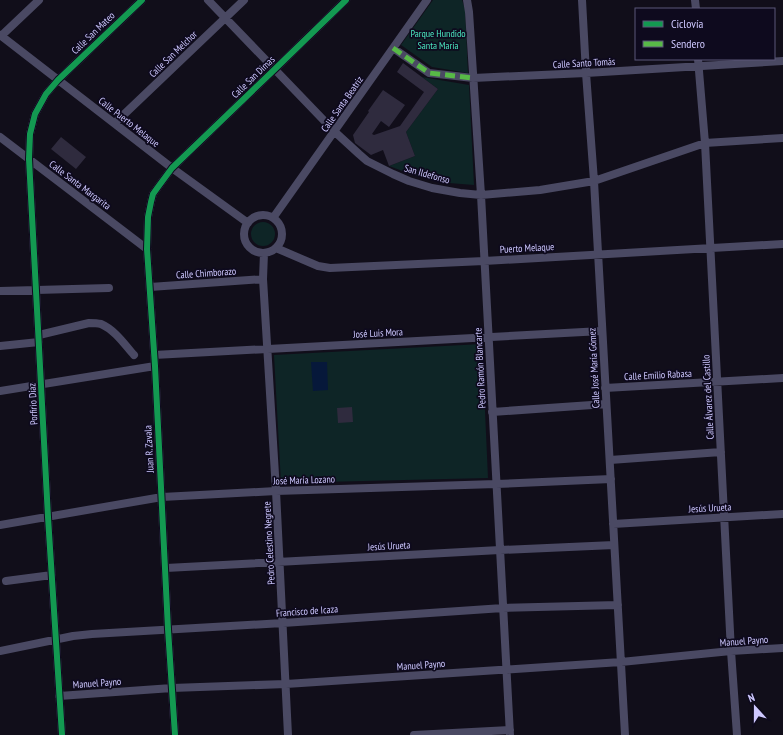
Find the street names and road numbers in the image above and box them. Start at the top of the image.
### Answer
street label: Calle San Mateo [69,9,117,57]
street label: Calle San Melchor [146,28,200,80]
street label: Calle San Dimas [229,53,278,101]
street label: Calle Santo Tomás [552,55,616,71]
street label: Calle Santa Beatriz [318,73,366,134]
street label: Calle Puerto Melaque [96,94,162,150]
street label: Calle Santa Margarita [47,158,113,212]
street label: San Ildefonso [403,161,451,187]
street label: Puerto Melaque [499,240,555,256]
street label: Calle Chimborazo [176,264,236,282]
street label: José Luis Mora [352,325,403,341]
street label: Pedro Ramón Blancarte [471,327,489,409]
street label: Calle José María Gómez [585,327,603,409]
street label: Calle Álvarez del Castillo [699,354,717,440]
street label: Calle Emilio Rabasa [624,367,692,383]
street label: Porfirio Díaz [25,382,41,425]
street label: Juan R. Zavala [141,425,157,474]
street label: José María Lozano [272,472,335,488]
street label: Jesús Urueta [687,500,732,516]
street label: Pedro Celestino Negrete [260,501,278,585]
street label: Jesús Urueta [366,538,411,554]
street label: Francisco de Icaza [275,602,339,620]
street label: Manuel Payno [719,633,769,649]
street label: Manuel Payno [396,657,446,673]
street label: Manuel Payno [72,675,122,691]

